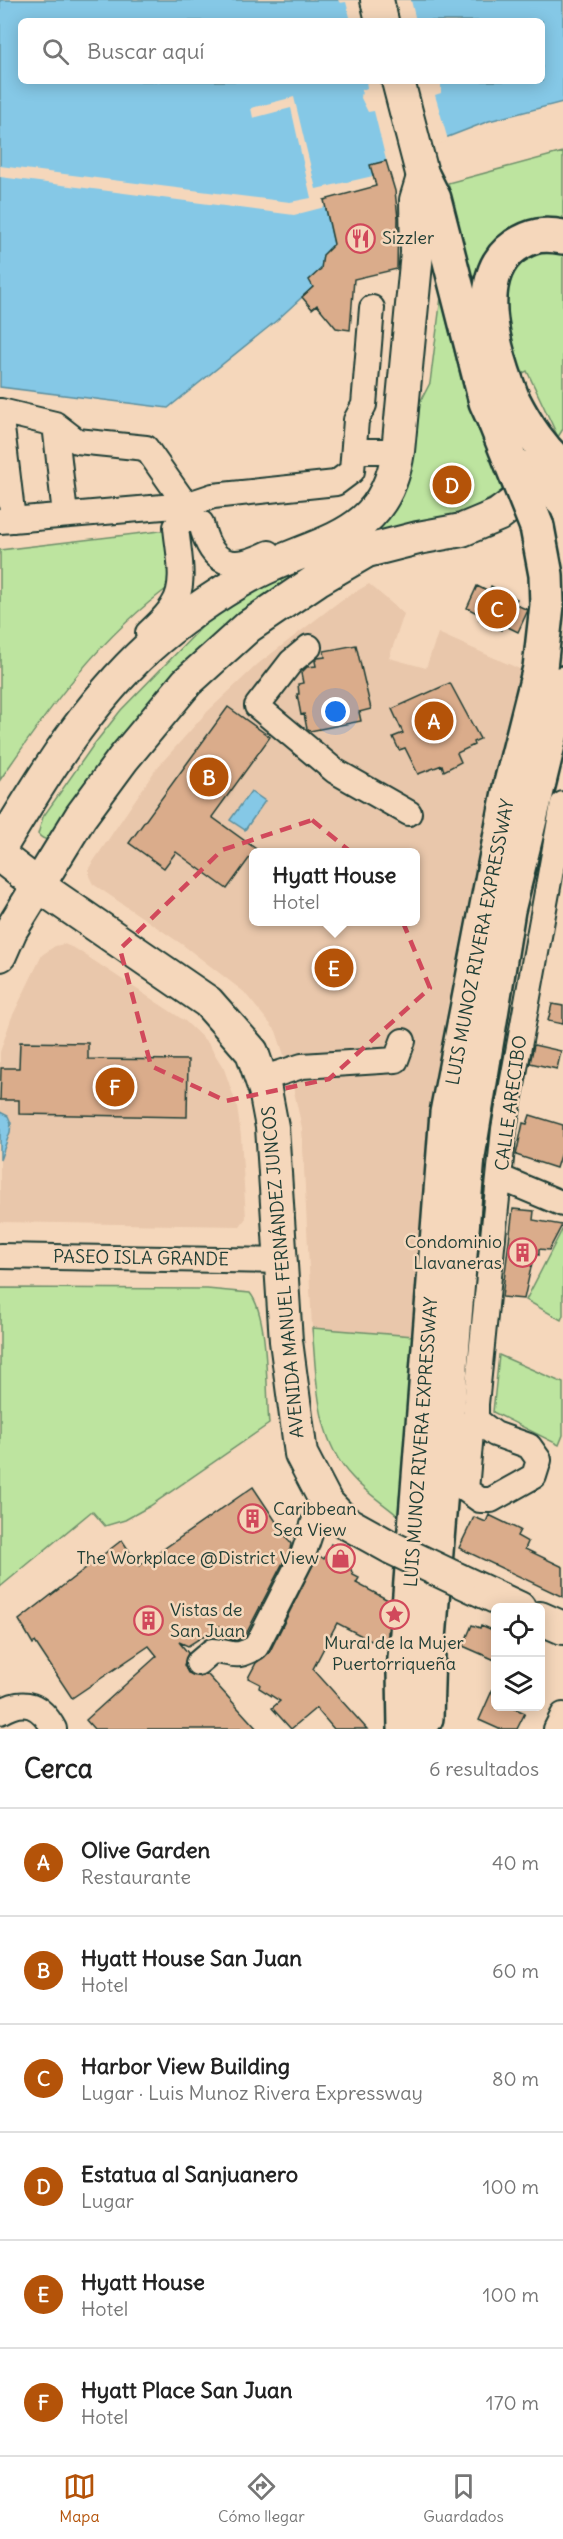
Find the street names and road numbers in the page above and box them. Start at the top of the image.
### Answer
street label: LUIS MUNOZ RIVERA EXPRESSWAY [440,797,519,1087]
street label: CALLE ARECIBO [490,1034,531,1172]
street label: AVENIDA MANUEL FERNÁNDEZ JUNCOS [257,1105,308,1439]
street label: PASEO ISLA GRANDE [53,1244,229,1271]
street label: LUIS MUNOZ RIVERA EXPRESSWAY [399,1296,442,1588]

